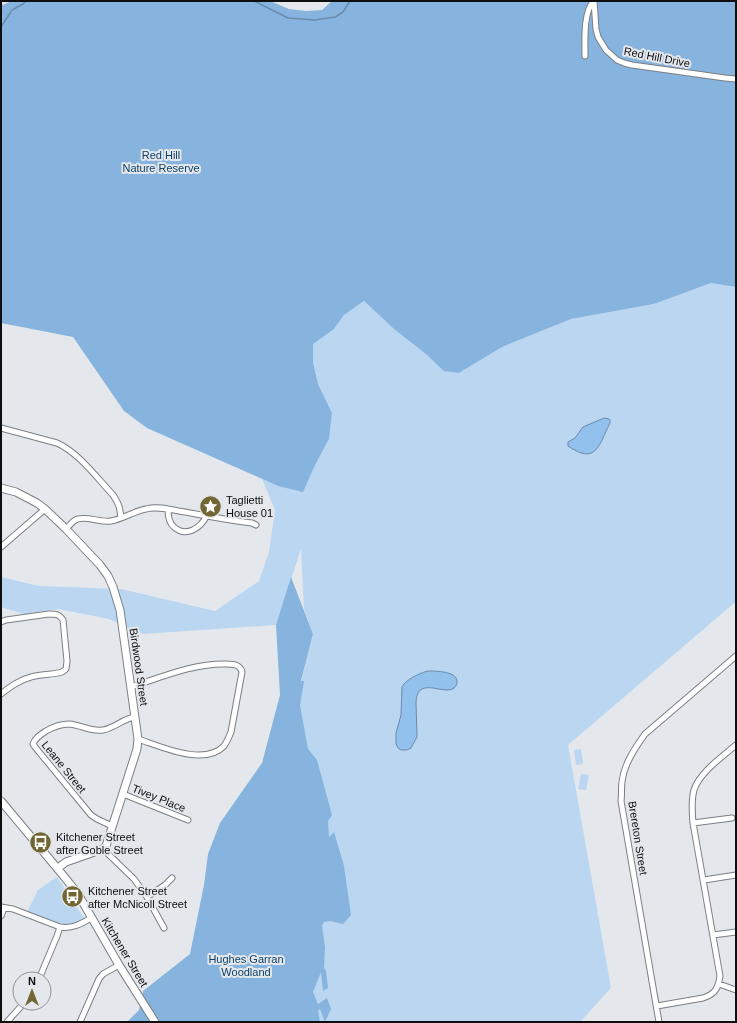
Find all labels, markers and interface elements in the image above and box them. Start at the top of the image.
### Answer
street label: Red Hill Drive [623,45,691,69]
park label: Red Hill Nature Reserve [122,149,200,174]
place icon: Taglietti House 01 [197,493,223,519]
place label: Taglietti House 01 [226,494,273,519]
street label: Birdwood Street [128,627,150,707]
street label: Leane Street [40,739,88,795]
street label: Tivey Place [131,782,187,814]
street label: Brereton Street [626,800,650,876]
bus stop icon: Kitchener Street after Goble Street [27,830,53,856]
place label: Kitchener Street after Goble Street [56,831,143,856]
bus stop icon: Kitchener Street after McNicoll Street [60,884,86,910]
place label: Kitchener Street after McNicoll Street [88,885,187,910]
street label: Kitchener Street [100,915,150,989]
park label: Hughes Garran Woodland [208,953,284,978]
north arrow [12,971,52,1011]
text: N [28,975,36,987]

